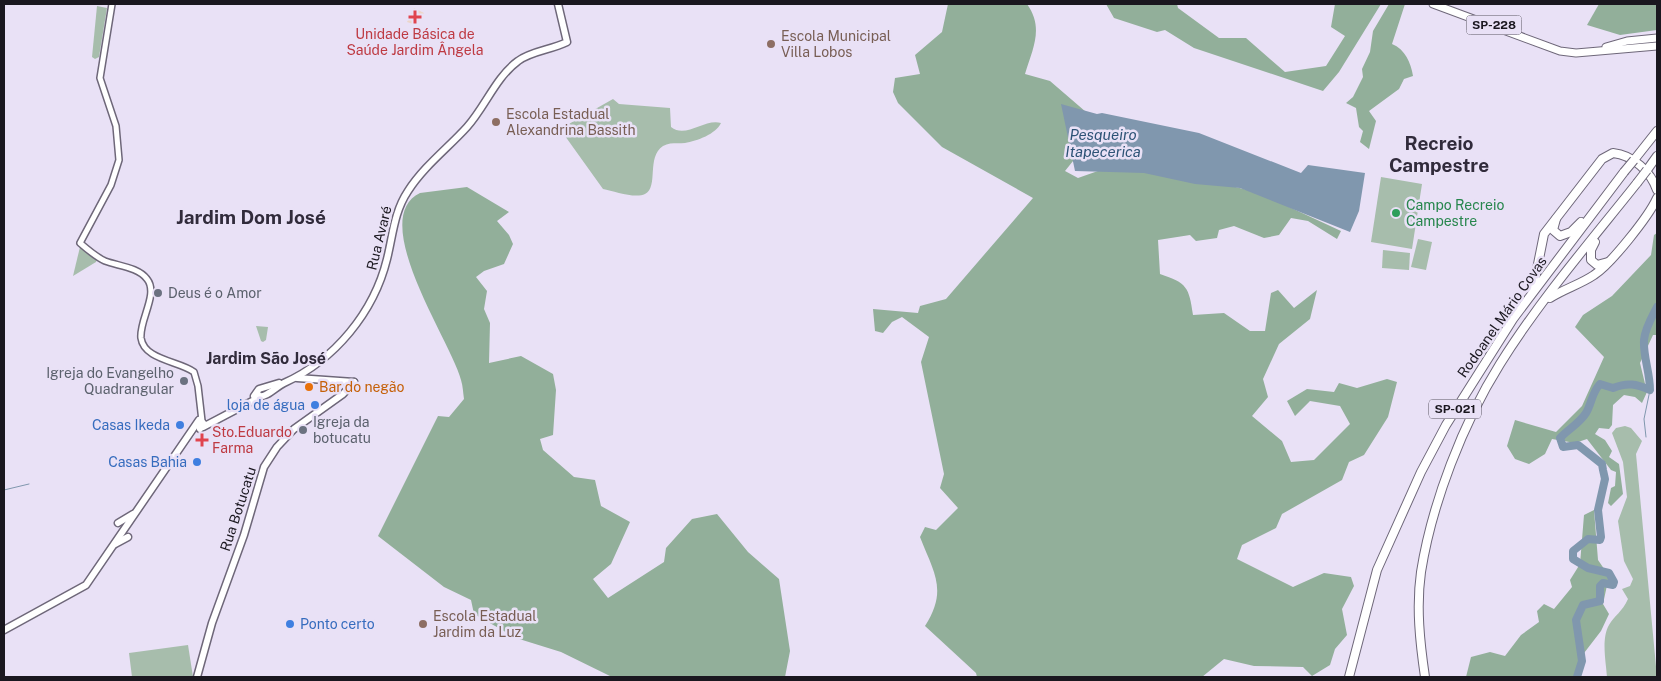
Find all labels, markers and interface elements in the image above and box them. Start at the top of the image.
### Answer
marker: Unidade Básica de Saúde Jardim Ângela [408,10,422,24]
road number: SP-228 [1466,16,1522,34]
place label: Unidade Básica de Saúde Jardim Ângela [346,26,484,58]
place label: Escola Municipal Villa Lobos [781,28,891,60]
marker: Escola Municipal Villa Lobos [765,38,777,50]
place label: Escola Estadual Alexandrina Bassith [506,106,636,138]
marker: Escola Estadual Alexandrina Bassith [490,116,502,128]
water label: Pesqueiro Itapecerica [1065,126,1141,160]
district label: Recreio Campestre [1389,132,1489,176]
place label: Campo Recreio Campestre [1406,197,1504,229]
street label: Rua Avaré [363,204,395,272]
district label: Jardim Dom José [176,206,326,228]
marker: Campo Recreio Campestre [1390,207,1402,219]
street label: Rodoanel Mário Covas [1454,253,1550,381]
place label: Deus é o Amor [168,285,262,301]
marker: Deus é o Amor [152,287,164,299]
district label: Jardim São José [206,349,326,368]
place label: Igreja do Evangelho Quadrangular [46,365,174,397]
marker: Igreja do Evangelho Quadrangular [178,375,190,387]
place label: Bar do negão [319,379,405,395]
marker: Bar do negão [303,381,315,393]
place label: loja de água [227,397,305,413]
marker: loja de água [309,399,321,411]
road number: SP-021 [1429,399,1481,418]
place label: Igreja da botucatu [313,414,371,446]
place label: Casas Ikeda [92,417,170,433]
marker: Casas Ikeda [174,419,186,431]
place label: Sto.Eduardo Farma [212,424,292,456]
marker: Igreja da botucatu [297,424,309,436]
marker: Sto.Eduardo Farma [196,434,208,446]
place label: Casas Bahia [108,454,187,470]
marker: Casas Bahia [191,456,203,468]
street label: Rua Botucatu [217,465,259,553]
place label: Escola Estadual Jardim da Luz [433,608,537,640]
place label: Ponto certo [300,616,375,632]
marker: Ponto certo [284,618,296,630]
marker: Escola Estadual Jardim da Luz [417,618,429,630]

